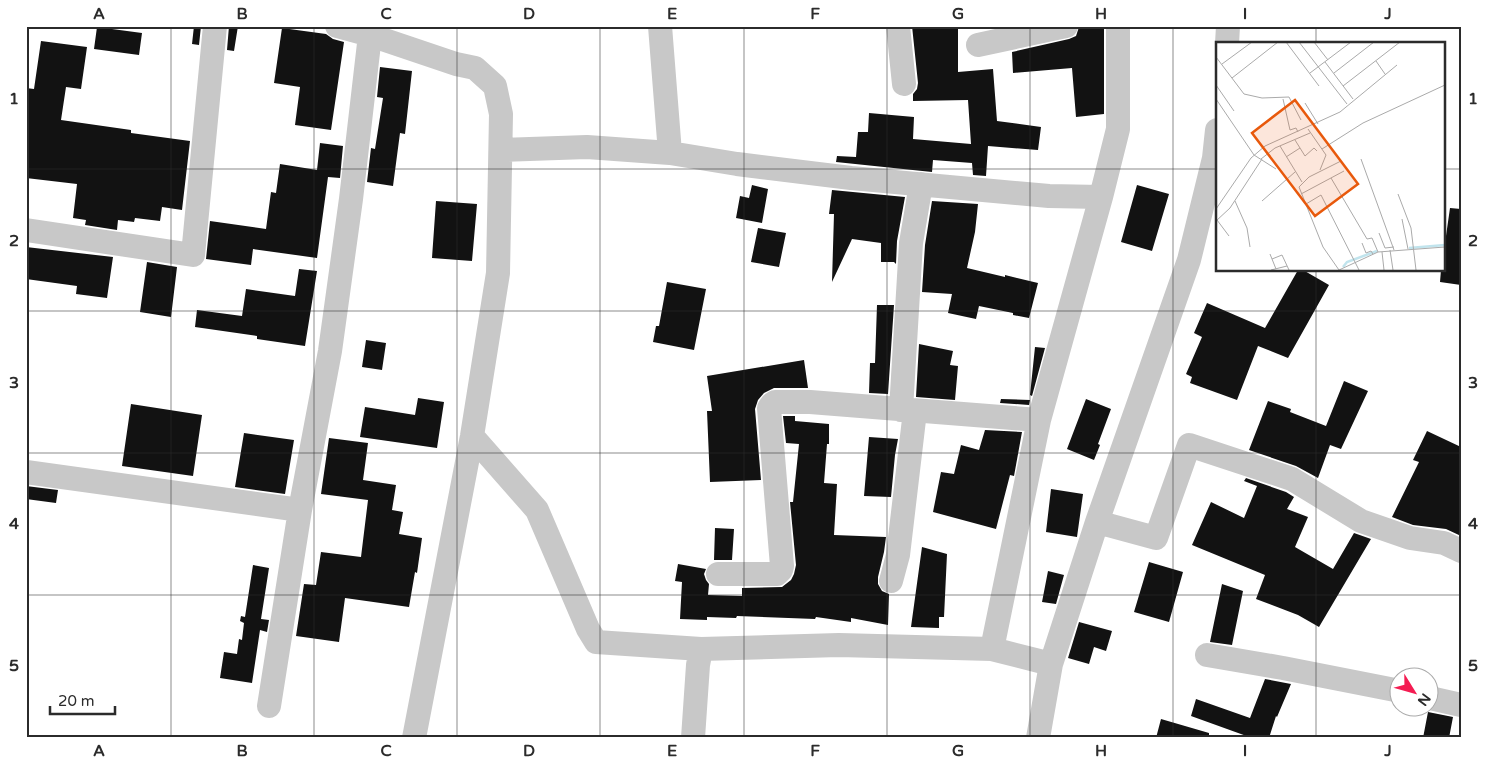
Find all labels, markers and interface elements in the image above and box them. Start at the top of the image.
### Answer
text: A [93,4,105,24]
text: B [236,4,248,24]
text: C [380,4,392,24]
text: D [523,4,535,24]
text: E [667,4,677,24]
text: F [810,4,820,24]
text: G [952,4,964,24]
text: H [1095,4,1107,24]
text: I [1243,4,1247,24]
text: J [1383,4,1392,24]
inset map [1216,42,1444,271]
text: 1 [9,89,19,109]
text: 1 [1468,89,1478,109]
text: 2 [9,231,19,251]
text: 2 [1468,231,1478,251]
text: 3 [9,373,19,393]
text: 3 [1468,373,1478,393]
text: 4 [9,514,19,534]
text: 4 [1468,514,1478,534]
text: 5 [9,656,19,676]
text: 5 [1468,656,1478,676]
north arrow [1390,666,1440,716]
scale bar [50,684,115,716]
text: N [1414,690,1434,709]
text: 20 m [58,692,95,710]
text: A [93,741,105,761]
text: B [236,741,248,761]
text: C [380,741,392,761]
text: D [523,741,535,761]
text: E [667,741,677,761]
text: F [810,741,820,761]
text: G [952,741,964,761]
text: H [1095,741,1107,761]
text: I [1243,741,1247,761]
text: J [1383,741,1392,761]

